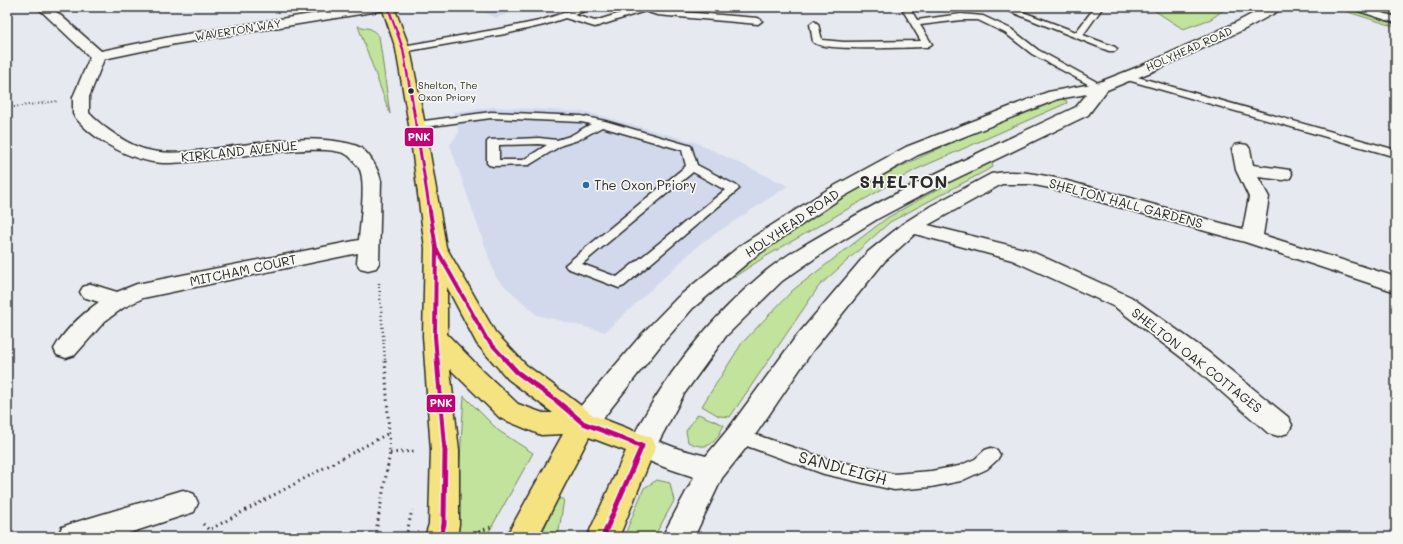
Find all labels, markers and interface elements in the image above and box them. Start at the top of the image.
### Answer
street label: WAVERTON WAY [194,15,282,44]
street label: HOLYHEAD ROAD [1143,23,1234,74]
place label: Shelton, The Oxon Priory [418,78,477,104]
marker: Shelton, The Oxon Priory [406,86,416,96]
line badge: PNK [404,127,434,147]
text: PNK [407,129,431,144]
street label: KIRKLAND AVENUE [180,136,298,165]
district label: SHELTON [860,170,948,192]
street label: SHELTON HALL GARDENS [1047,174,1205,231]
place label: The Oxon Priory [594,176,696,193]
marker: The Oxon Priory [581,180,591,190]
street label: HOLYHEAD ROAD [741,185,842,260]
street label: MITCHAM COURT [188,250,298,289]
street label: SHELTON OAK COTTAGES [1129,303,1266,416]
line badge: PNK [426,394,456,413]
text: PNK [429,395,453,410]
street label: SANDLEIGH [797,446,890,489]

